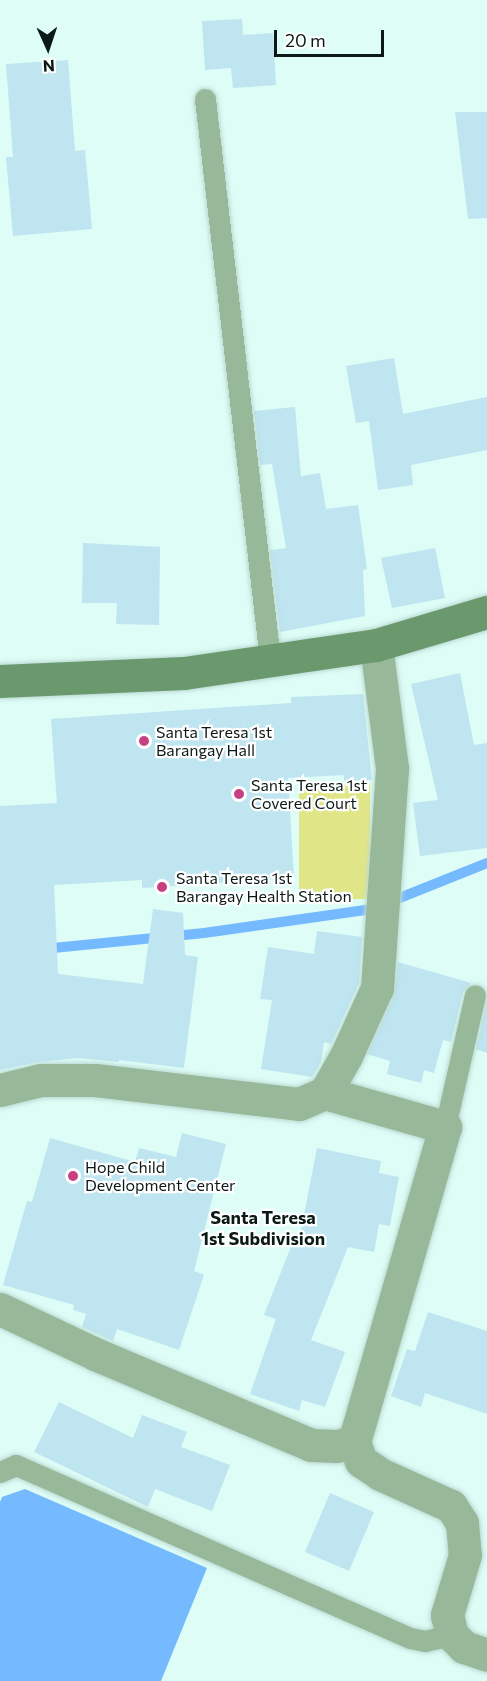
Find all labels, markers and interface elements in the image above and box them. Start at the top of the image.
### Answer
north arrow [18,18,78,78]
scale bar [277,18,386,56]
text: 20 m [285,29,326,51]
text: N [42,57,55,76]
place label: Santa Teresa 1st Barangay Hall [156,722,272,760]
marker: Santa Teresa 1st Barangay Hall [137,734,151,748]
place label: Santa Teresa 1st Covered Court [251,775,367,813]
marker: Santa Teresa 1st Covered Court [232,787,246,801]
place label: Santa Teresa 1st Barangay Health Station [176,868,352,906]
marker: Santa Teresa 1st Barangay Health Station [153,878,171,896]
place label: Hope Child Development Center [85,1157,236,1195]
marker: Hope Child Development Center [66,1169,80,1183]
district label: Santa Teresa 1st Subdivision [201,1207,325,1250]

